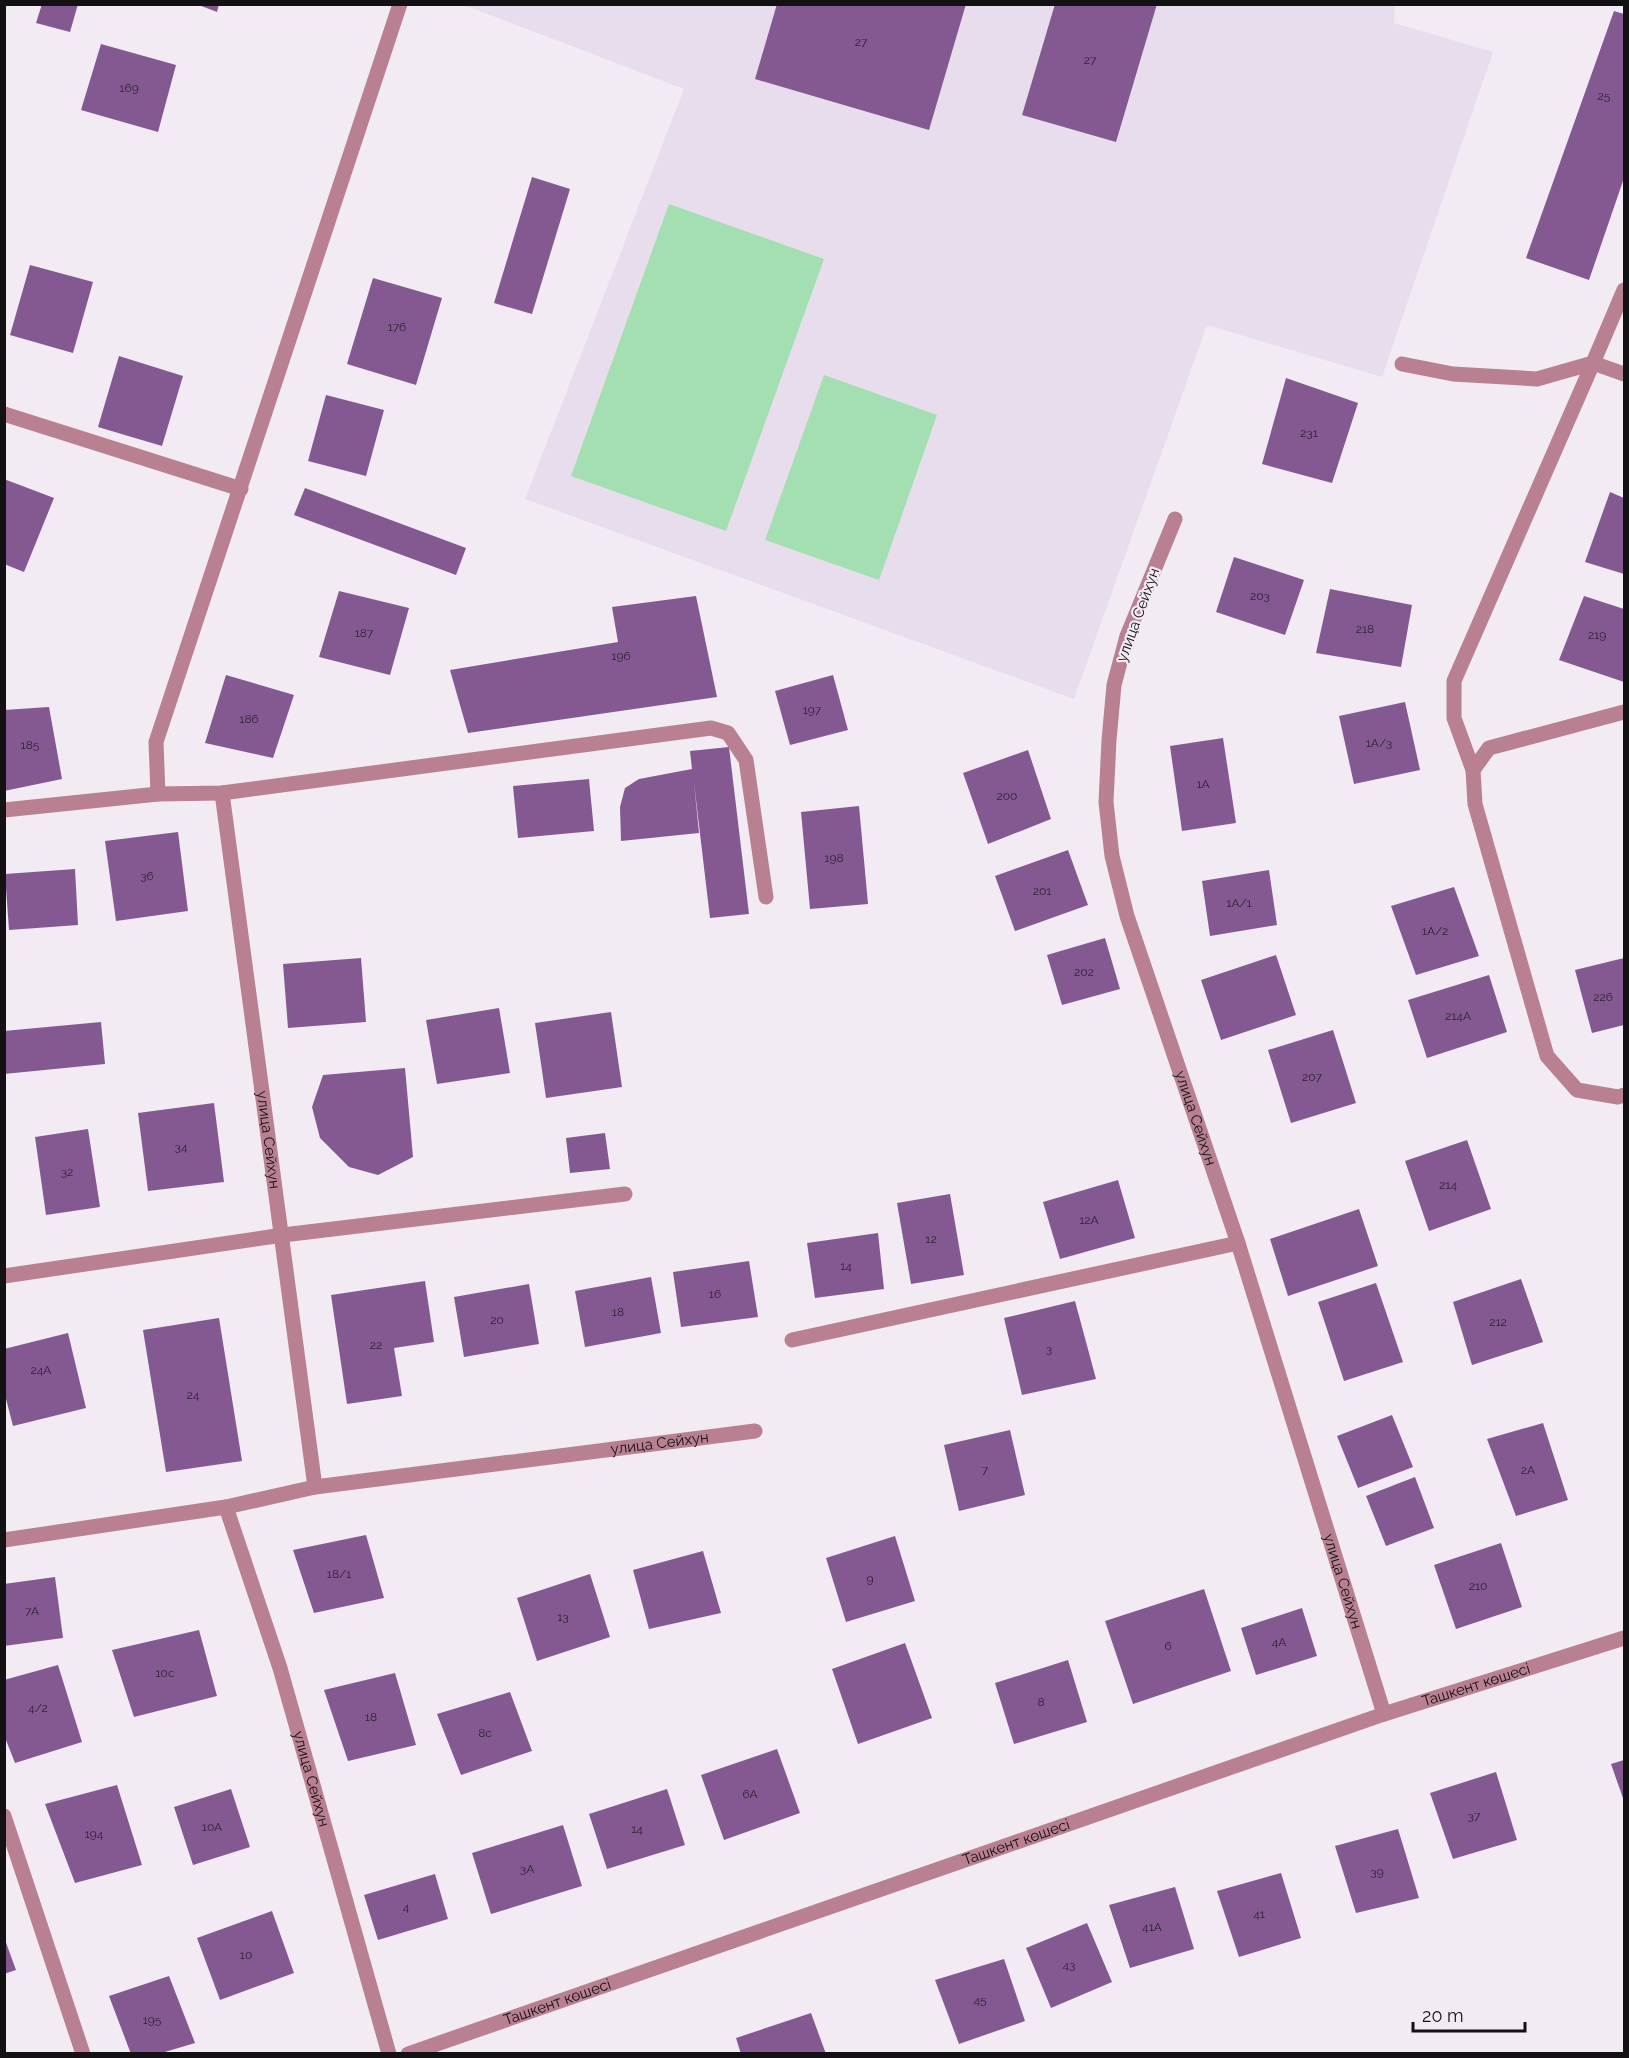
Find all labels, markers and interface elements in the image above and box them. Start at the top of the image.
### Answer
house number: 27 [855,35,868,49]
house number: 27 [1084,53,1097,67]
house number: 169 [119,81,139,95]
house number: 25 [1598,89,1611,103]
house number: 176 [388,320,406,334]
house number: 231 [1300,426,1318,440]
street label: улица Сейхун [1113,566,1163,664]
house number: 203 [1250,589,1270,603]
house number: 218 [1356,622,1374,636]
house number: 187 [355,626,374,640]
house number: 219 [1588,628,1606,642]
house number: 196 [611,649,631,663]
house number: 197 [803,703,822,717]
house number: 186 [239,712,259,726]
house number: 1А/3 [1366,736,1392,750]
house number: 185 [21,738,40,752]
house number: 1А [1196,777,1210,791]
house number: 200 [997,789,1017,803]
house number: 198 [824,851,844,865]
house number: 36 [140,869,154,883]
house number: 201 [1033,884,1051,898]
house number: 1А/1 [1226,896,1252,910]
house number: 1А/2 [1422,924,1448,938]
house number: 202 [1074,965,1094,979]
house number: 226 [1593,990,1613,1004]
house number: 214А [1445,1009,1471,1023]
street label: улица Сейхун [1171,1068,1220,1168]
house number: 207 [1302,1070,1323,1084]
street label: улица Сейхун [253,1090,284,1190]
house number: 34 [175,1140,188,1154]
house number: 32 [61,1165,73,1179]
house number: 214 [1439,1178,1457,1192]
house number: 12А [1079,1213,1099,1227]
house number: 12 [925,1232,937,1246]
house number: 14 [840,1259,852,1273]
house number: 16 [709,1287,721,1301]
house number: 18 [612,1305,624,1319]
house number: 20 [490,1313,504,1327]
house number: 212 [1489,1315,1507,1329]
house number: 22 [370,1338,382,1352]
house number: 3 [1046,1342,1052,1356]
house number: 24А [31,1363,51,1377]
house number: 24 [187,1388,200,1402]
street label: улица Сейхун [609,1428,710,1458]
house number: 7 [982,1463,989,1477]
house number: 2А [1521,1463,1535,1477]
street label: улица Сейхун [1320,1531,1366,1631]
house number: 18/1 [327,1567,351,1581]
house number: 9 [866,1572,874,1586]
house number: 210 [1469,1579,1487,1593]
house number: 7А [25,1604,39,1618]
house number: 13 [557,1610,569,1624]
house number: 4А [1272,1635,1286,1649]
house number: 6 [1164,1639,1172,1653]
street label: Ташкент көшесі [1420,1659,1532,1710]
house number: 10с [155,1666,175,1680]
house number: 8 [1037,1695,1045,1709]
house number: 4/2 [28,1701,48,1715]
house number: 18 [365,1710,377,1724]
house number: 8с [478,1726,492,1740]
street label: улица Сейхун [289,1729,333,1829]
house number: 6А [742,1787,758,1801]
house number: 37 [1468,1809,1481,1823]
street label: Ташкент көшесі [960,1815,1072,1869]
house number: 10А [202,1820,222,1834]
house number: 14 [631,1822,643,1836]
house number: 194 [85,1827,104,1841]
house number: 3А [520,1862,534,1876]
house number: 39 [1370,1865,1384,1879]
house number: 4 [403,1900,410,1914]
house number: 41 [1253,1907,1265,1921]
house number: 41А [1142,1920,1162,1934]
house number: 10 [240,1948,252,1962]
house number: 43 [1063,1958,1075,1972]
street label: Ташкент көшесі [501,1975,613,2029]
house number: 45 [973,1993,987,2007]
scale bar [1413,1995,1526,2033]
text: 20 m [1422,2005,1464,2026]
house number: 195 [143,2013,162,2027]

